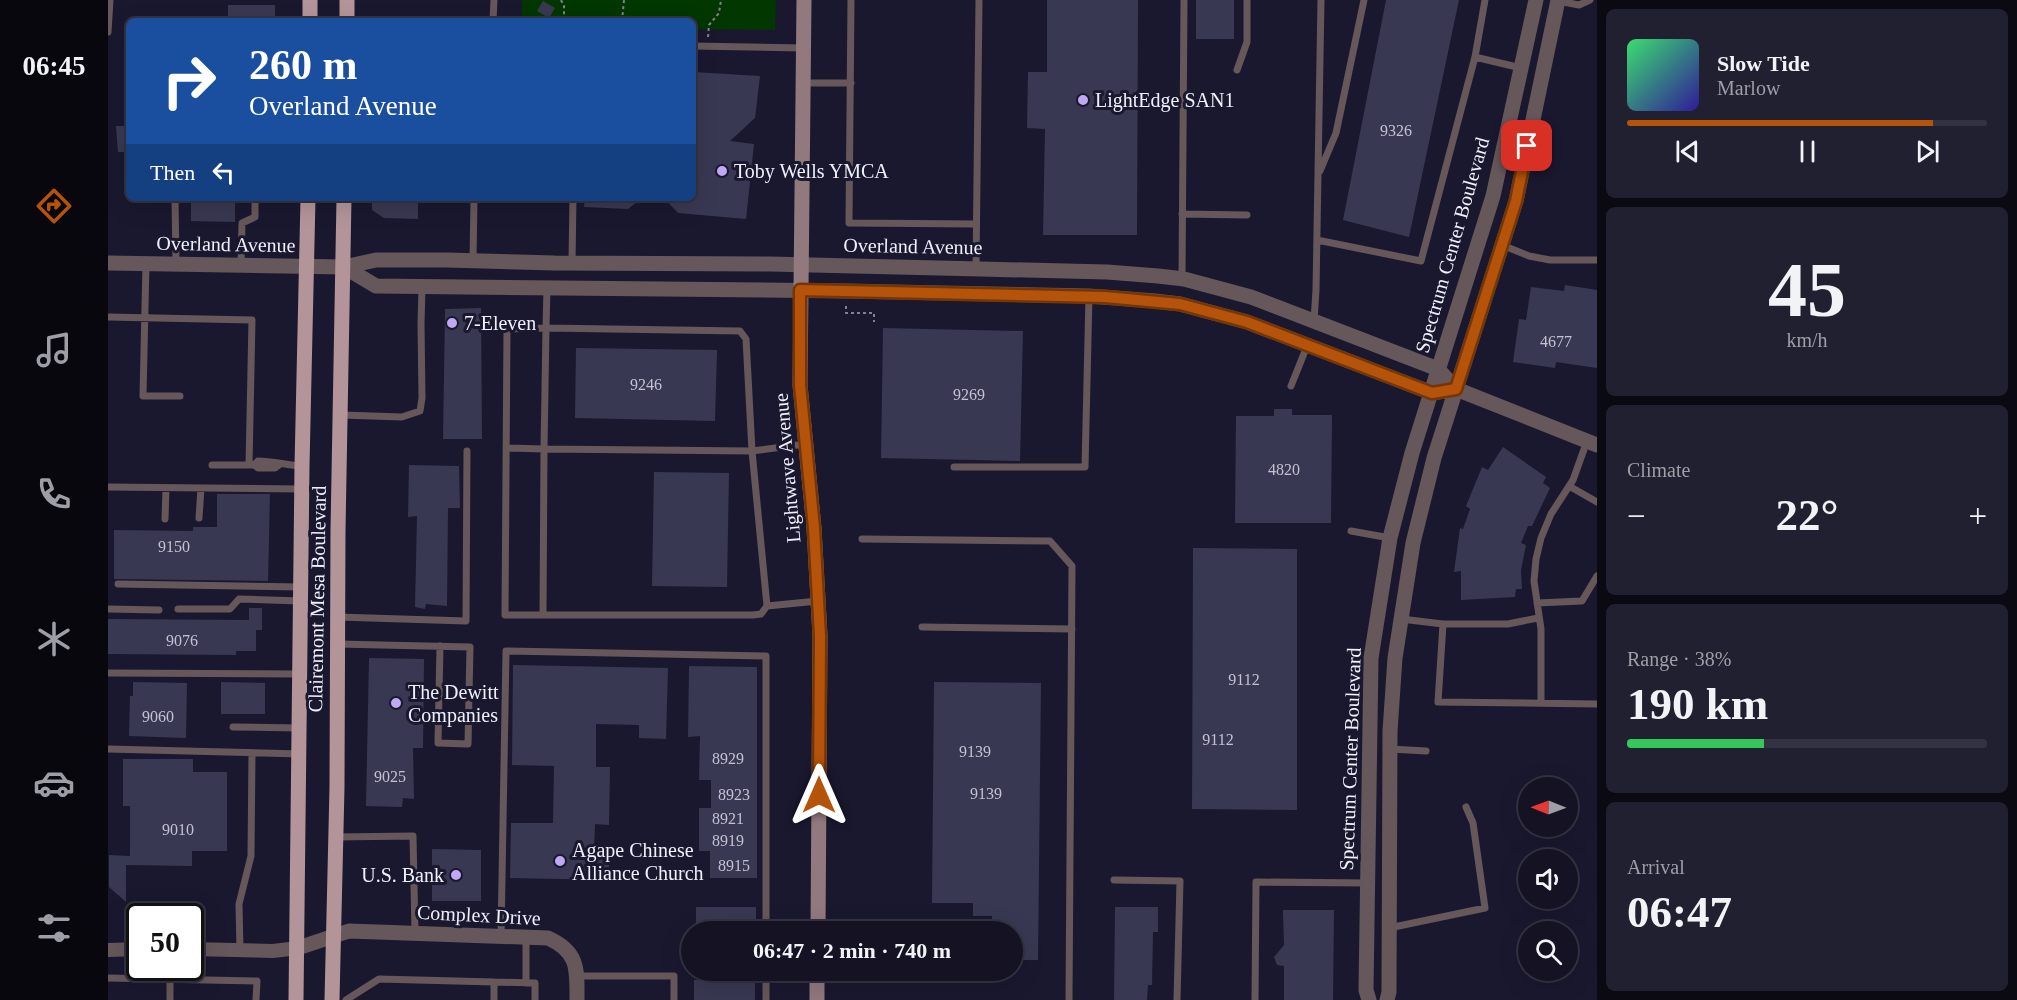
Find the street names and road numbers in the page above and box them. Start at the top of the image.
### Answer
street label: Spectrum Center Boulevard [1411,135,1494,356]
street label: Overland Avenue [156,232,296,256]
street label: Overland Avenue [843,234,983,258]
street label: Lightwave Avenue [769,392,805,544]
street label: Clairemont Mesa Boulevard [304,486,330,712]
street label: Spectrum Center Boulevard [1335,647,1366,871]
street label: Complex Drive [417,901,542,930]

